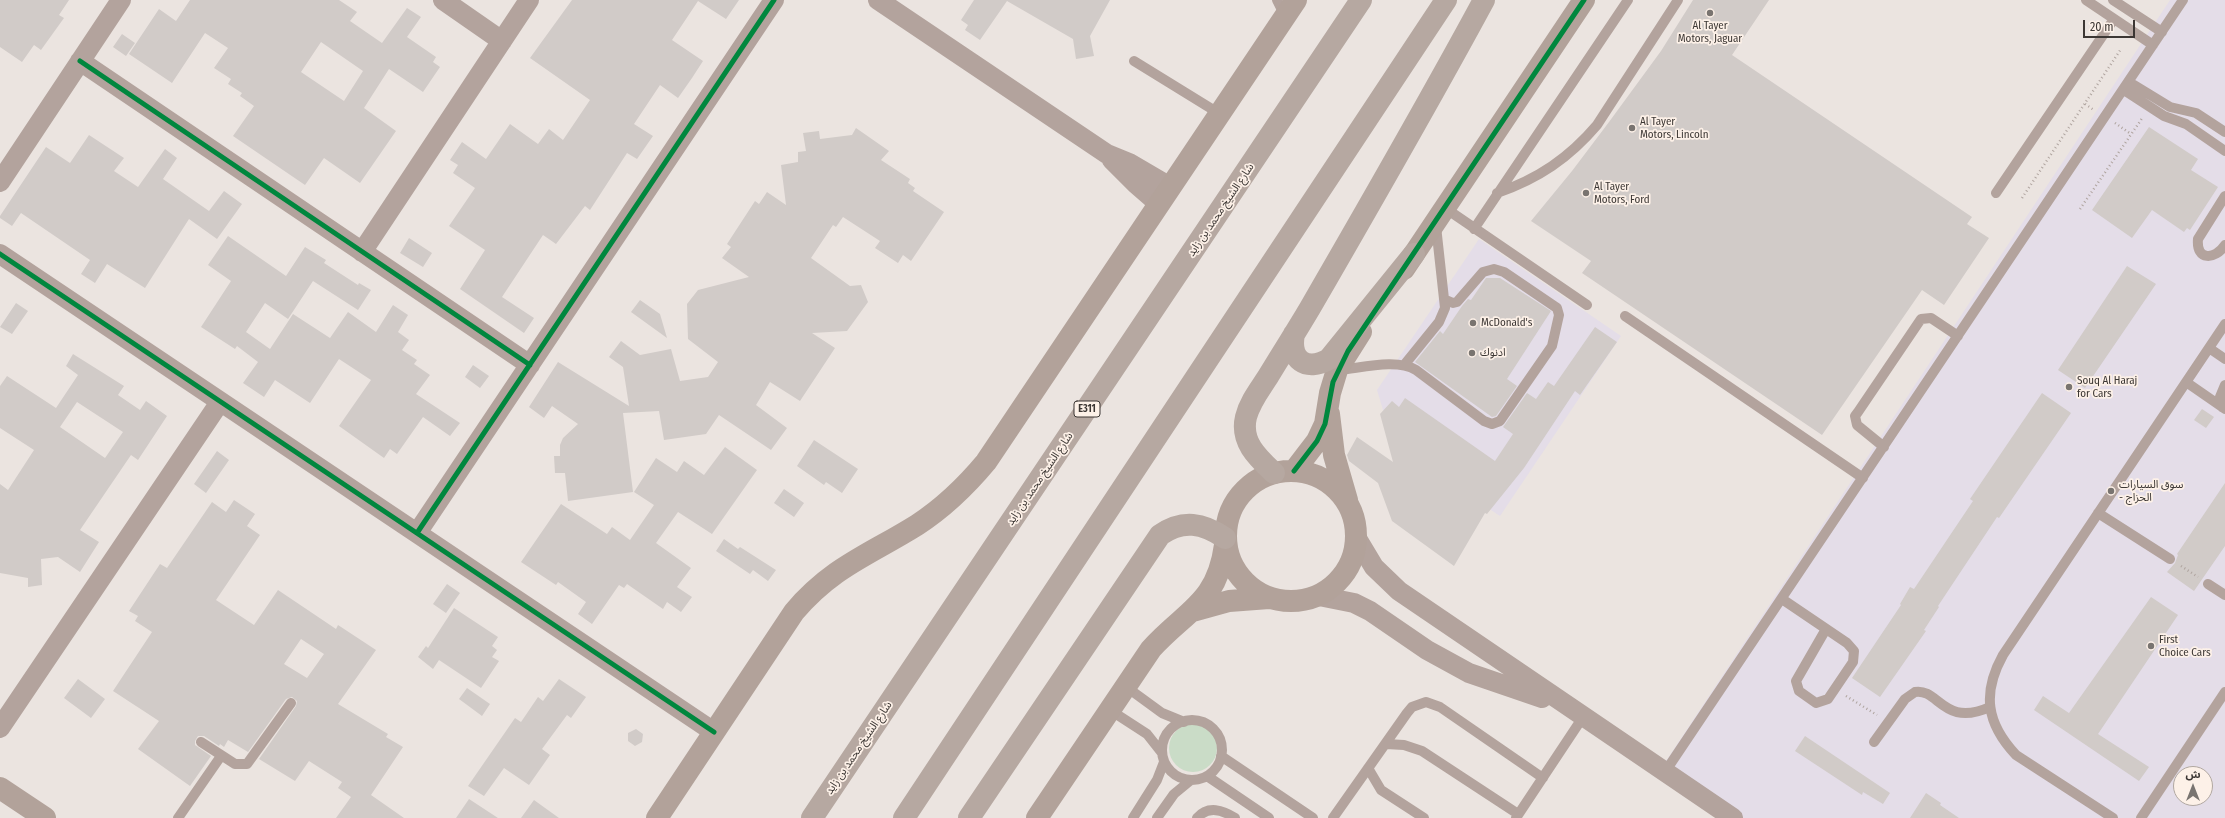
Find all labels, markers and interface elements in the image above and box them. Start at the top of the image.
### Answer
marker: Al Tayer Motors, Jaguar [1705,8,1715,18]
scale bar [2085,12,2137,38]
place label: Al Tayer Motors, Jaguar [1678,19,1742,45]
text: 20 m [2090,20,2114,34]
place label: Al Tayer Motors, Lincoln [1640,115,1709,141]
marker: Al Tayer Motors, Lincoln [1627,123,1637,133]
street label: شارع الشيخ محمد بن زايد [1185,161,1257,259]
place label: Al Tayer Motors, Ford [1594,180,1650,206]
marker: Al Tayer Motors, Ford [1581,188,1591,198]
place label: McDonald's [1481,316,1532,330]
marker: McDonald's [1468,318,1478,328]
place label: ادنوك [1480,346,1506,360]
marker: ادنوك [1467,348,1477,358]
place label: Souq Al Haraj for Cars [2077,374,2137,400]
marker: Souq Al Haraj for Cars [2064,382,2074,392]
road number: E311 [1074,401,1100,417]
street label: شارع الشيخ محمد بن زايد [1004,430,1076,528]
place label: سوق السيارات - الحزاج [2119,478,2183,504]
marker: سوق السيارات - الحزاج [2106,486,2116,496]
place label: First Choice Cars [2159,633,2211,659]
marker: First Choice Cars [2146,641,2156,651]
street label: شارع الشيخ محمد بن زايد [823,699,895,797]
north arrow [2173,766,2213,806]
text: ش [2185,768,2201,781]

